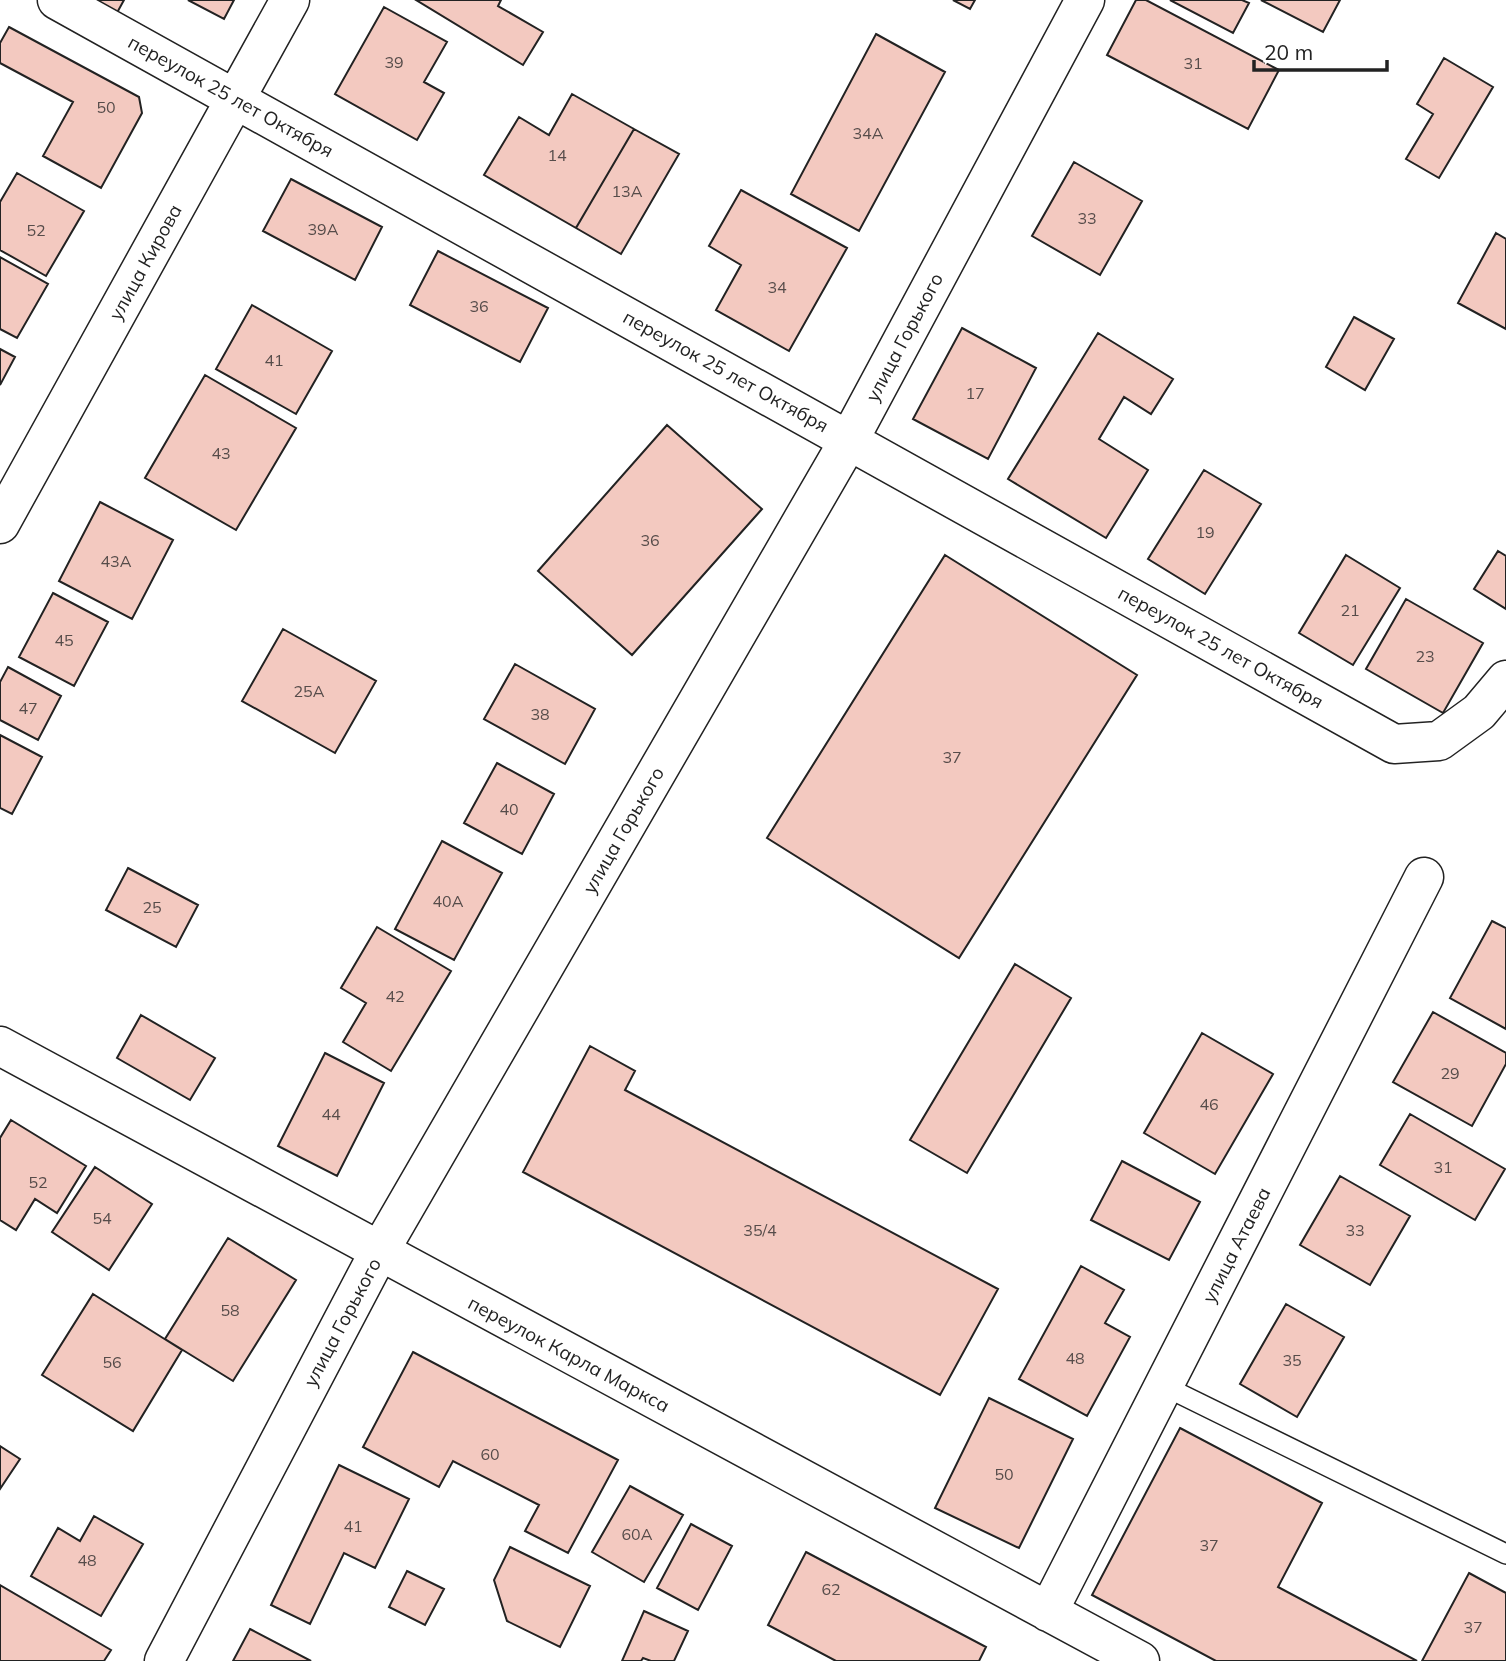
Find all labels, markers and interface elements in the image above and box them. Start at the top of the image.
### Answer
scale bar [1254,28,1387,72]
street label: переулок 25 лет Октября [124,30,338,162]
text: 20 m [1264,39,1313,65]
house number: 39 [384,52,404,72]
house number: 31 [1183,53,1203,73]
house number: 50 [96,97,116,117]
house number: 34А [853,123,884,143]
house number: 14 [547,145,567,165]
house number: 13А [612,181,643,201]
street label: улица Кирова [103,200,187,324]
house number: 33 [1077,208,1097,228]
house number: 39А [308,219,339,239]
house number: 52 [26,220,46,240]
street label: улица Горького [860,268,948,406]
house number: 34 [767,277,787,297]
house number: 36 [469,296,489,316]
street label: переулок 25 лет Октября [619,305,833,437]
house number: 41 [264,350,284,370]
house number: 17 [965,383,985,403]
house number: 43 [211,443,231,463]
house number: 19 [1195,522,1215,542]
house number: 36 [640,530,660,550]
house number: 43А [101,551,132,571]
street label: переулок 25 лет Октября [1114,581,1328,713]
house number: 21 [1340,600,1360,620]
house number: 45 [54,630,74,650]
house number: 23 [1415,646,1435,666]
house number: 25А [294,681,325,701]
house number: 47 [18,698,38,718]
house number: 38 [530,704,550,724]
house number: 37 [942,747,962,767]
street label: улица Горького [577,762,669,898]
house number: 40 [499,799,519,819]
house number: 40А [433,891,464,911]
house number: 25 [142,897,162,917]
house number: 42 [385,986,405,1006]
house number: 29 [1440,1063,1460,1083]
house number: 46 [1199,1094,1219,1114]
house number: 44 [321,1104,341,1124]
house number: 31 [1433,1157,1453,1177]
house number: 52 [28,1172,48,1192]
street label: улица Атаева [1197,1183,1275,1307]
house number: 54 [92,1208,112,1228]
house number: 35/4 [743,1220,777,1240]
house number: 33 [1345,1220,1365,1240]
street label: улица Горького [298,1253,386,1391]
street label: переулок Карла Маркса [464,1291,674,1417]
house number: 58 [220,1300,240,1320]
house number: 48 [1065,1348,1085,1368]
house number: 35 [1282,1350,1302,1370]
house number: 56 [102,1352,122,1372]
house number: 60 [480,1444,500,1464]
house number: 50 [994,1464,1014,1484]
house number: 41 [343,1516,363,1536]
house number: 60А [622,1524,653,1544]
house number: 37 [1199,1535,1219,1555]
house number: 48 [77,1550,97,1570]
house number: 62 [821,1579,841,1599]
house number: 37 [1463,1617,1483,1637]

